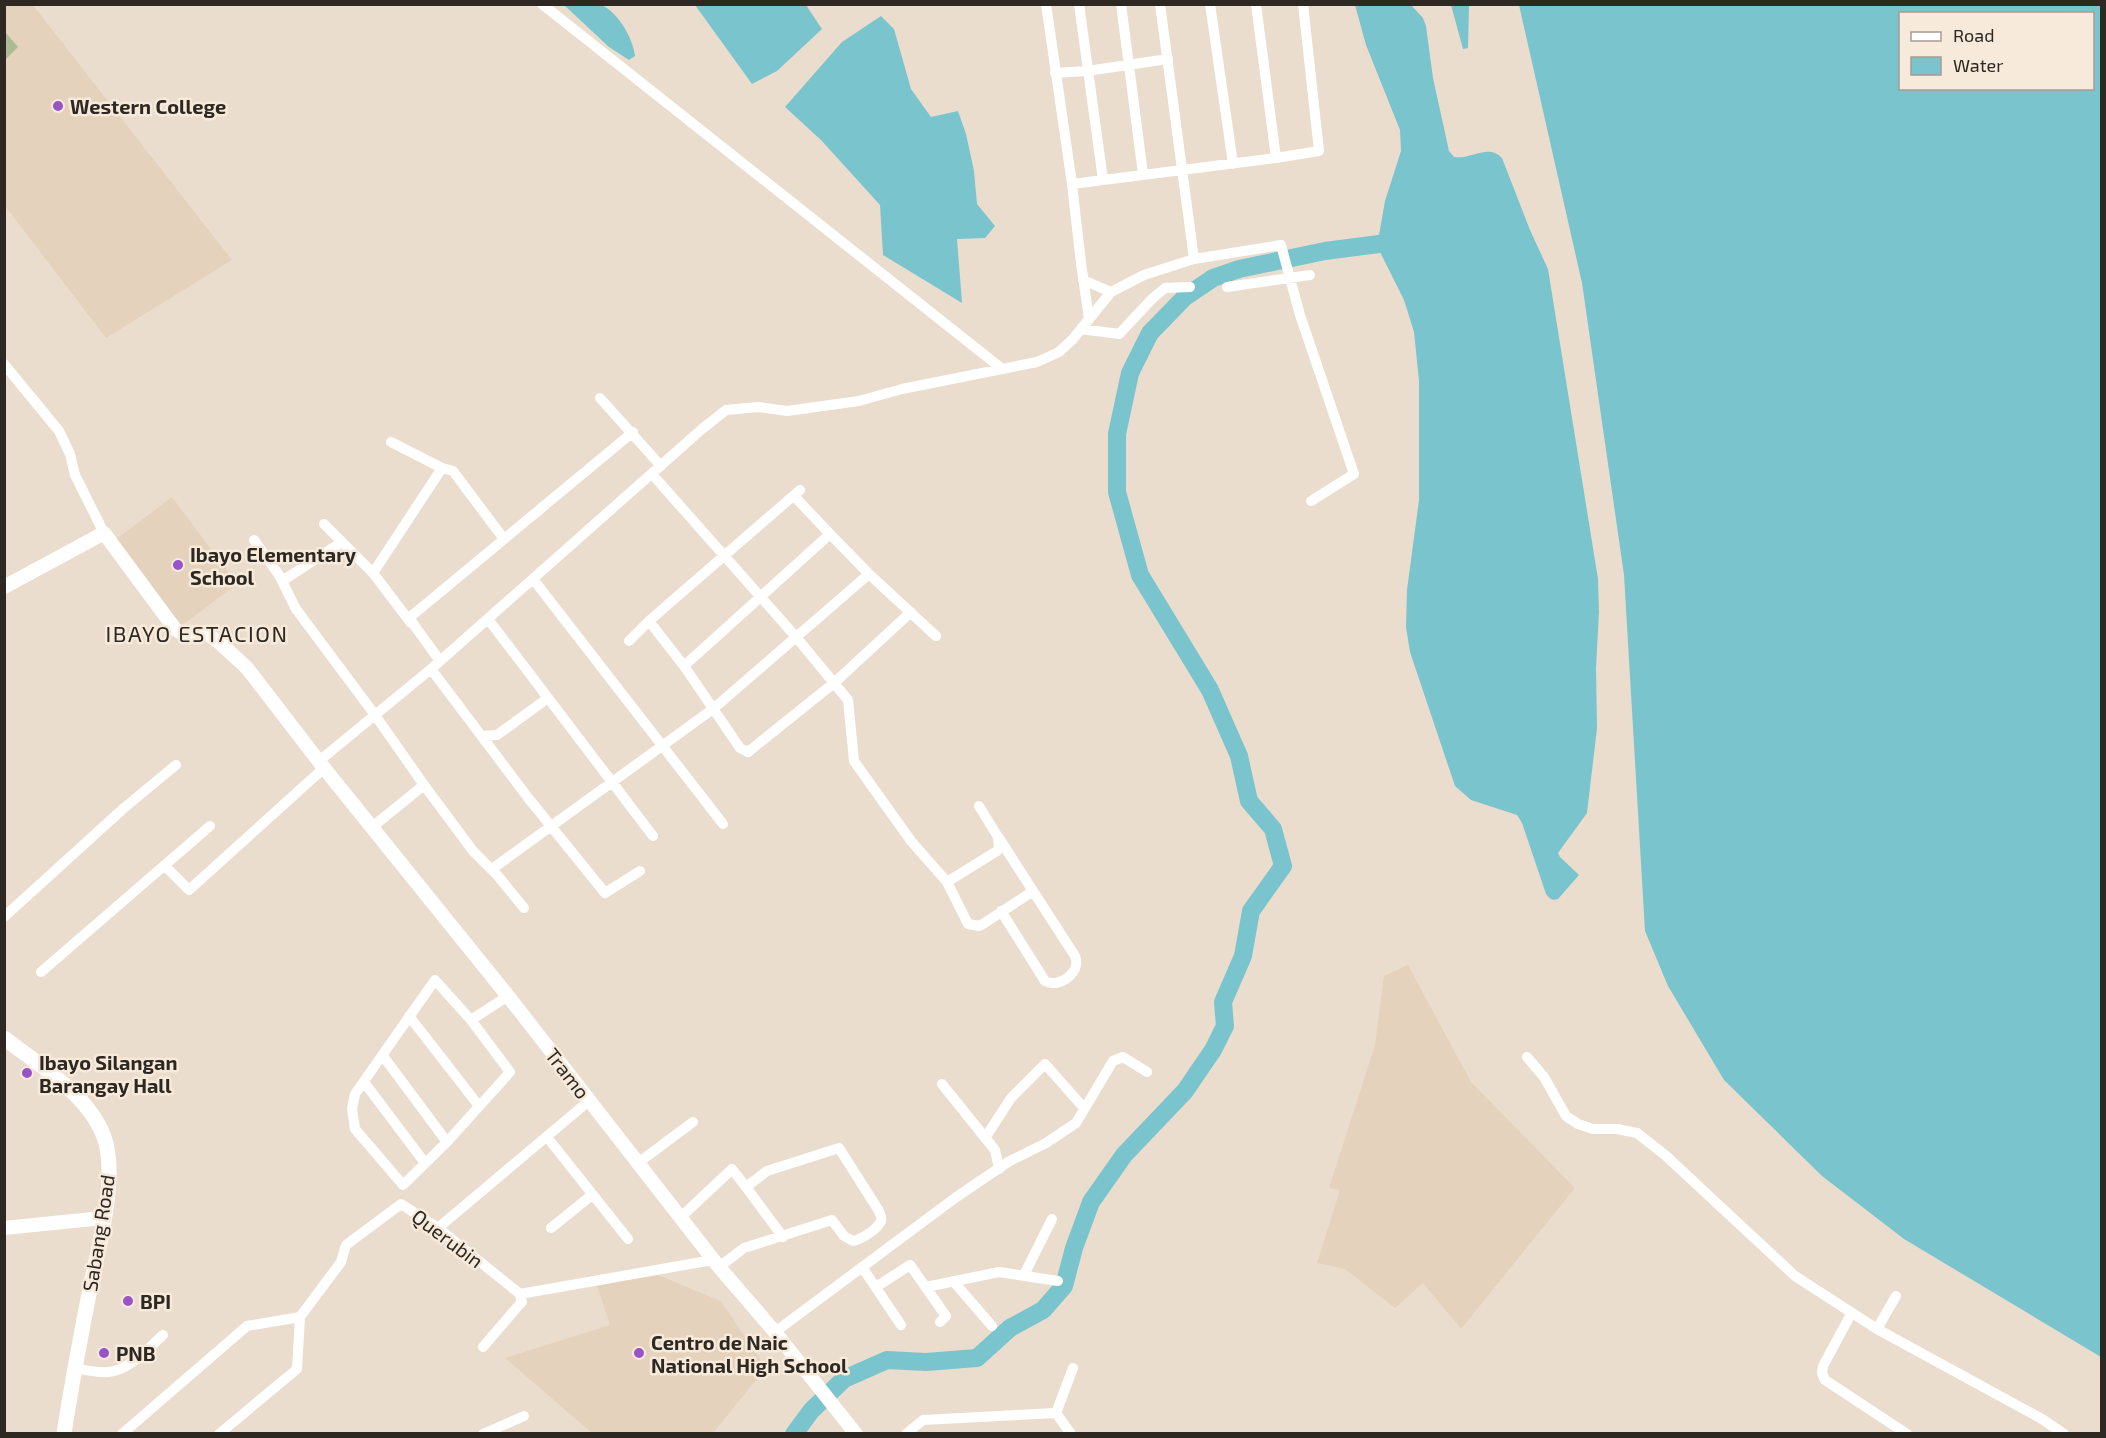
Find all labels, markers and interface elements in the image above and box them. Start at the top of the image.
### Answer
legend [1899,12,2094,90]
text: Road [1953,24,1994,46]
text: Water [1953,54,2003,76]
place label: Western College [70,94,226,118]
marker: Western College [51,99,65,113]
place label: Ibayo Elementary School [190,542,357,589]
marker: Ibayo Elementary School [171,558,185,572]
district label: IBAYO ESTACION [106,620,288,646]
street label: Tramo [541,1043,595,1103]
place label: Ibayo Silangan Barangay Hall [39,1050,177,1098]
marker: Ibayo Silangan Barangay Hall [20,1066,34,1080]
street label: Sabang Road [77,1173,119,1293]
street label: Querubin [408,1203,488,1273]
place label: BPI [140,1289,171,1313]
marker: BPI [121,1294,135,1308]
place label: Centro de Naic National High School [651,1330,848,1377]
place label: PNB [116,1341,156,1365]
marker: PNB [97,1346,111,1360]
marker: Centro de Naic National High School [632,1346,646,1360]

